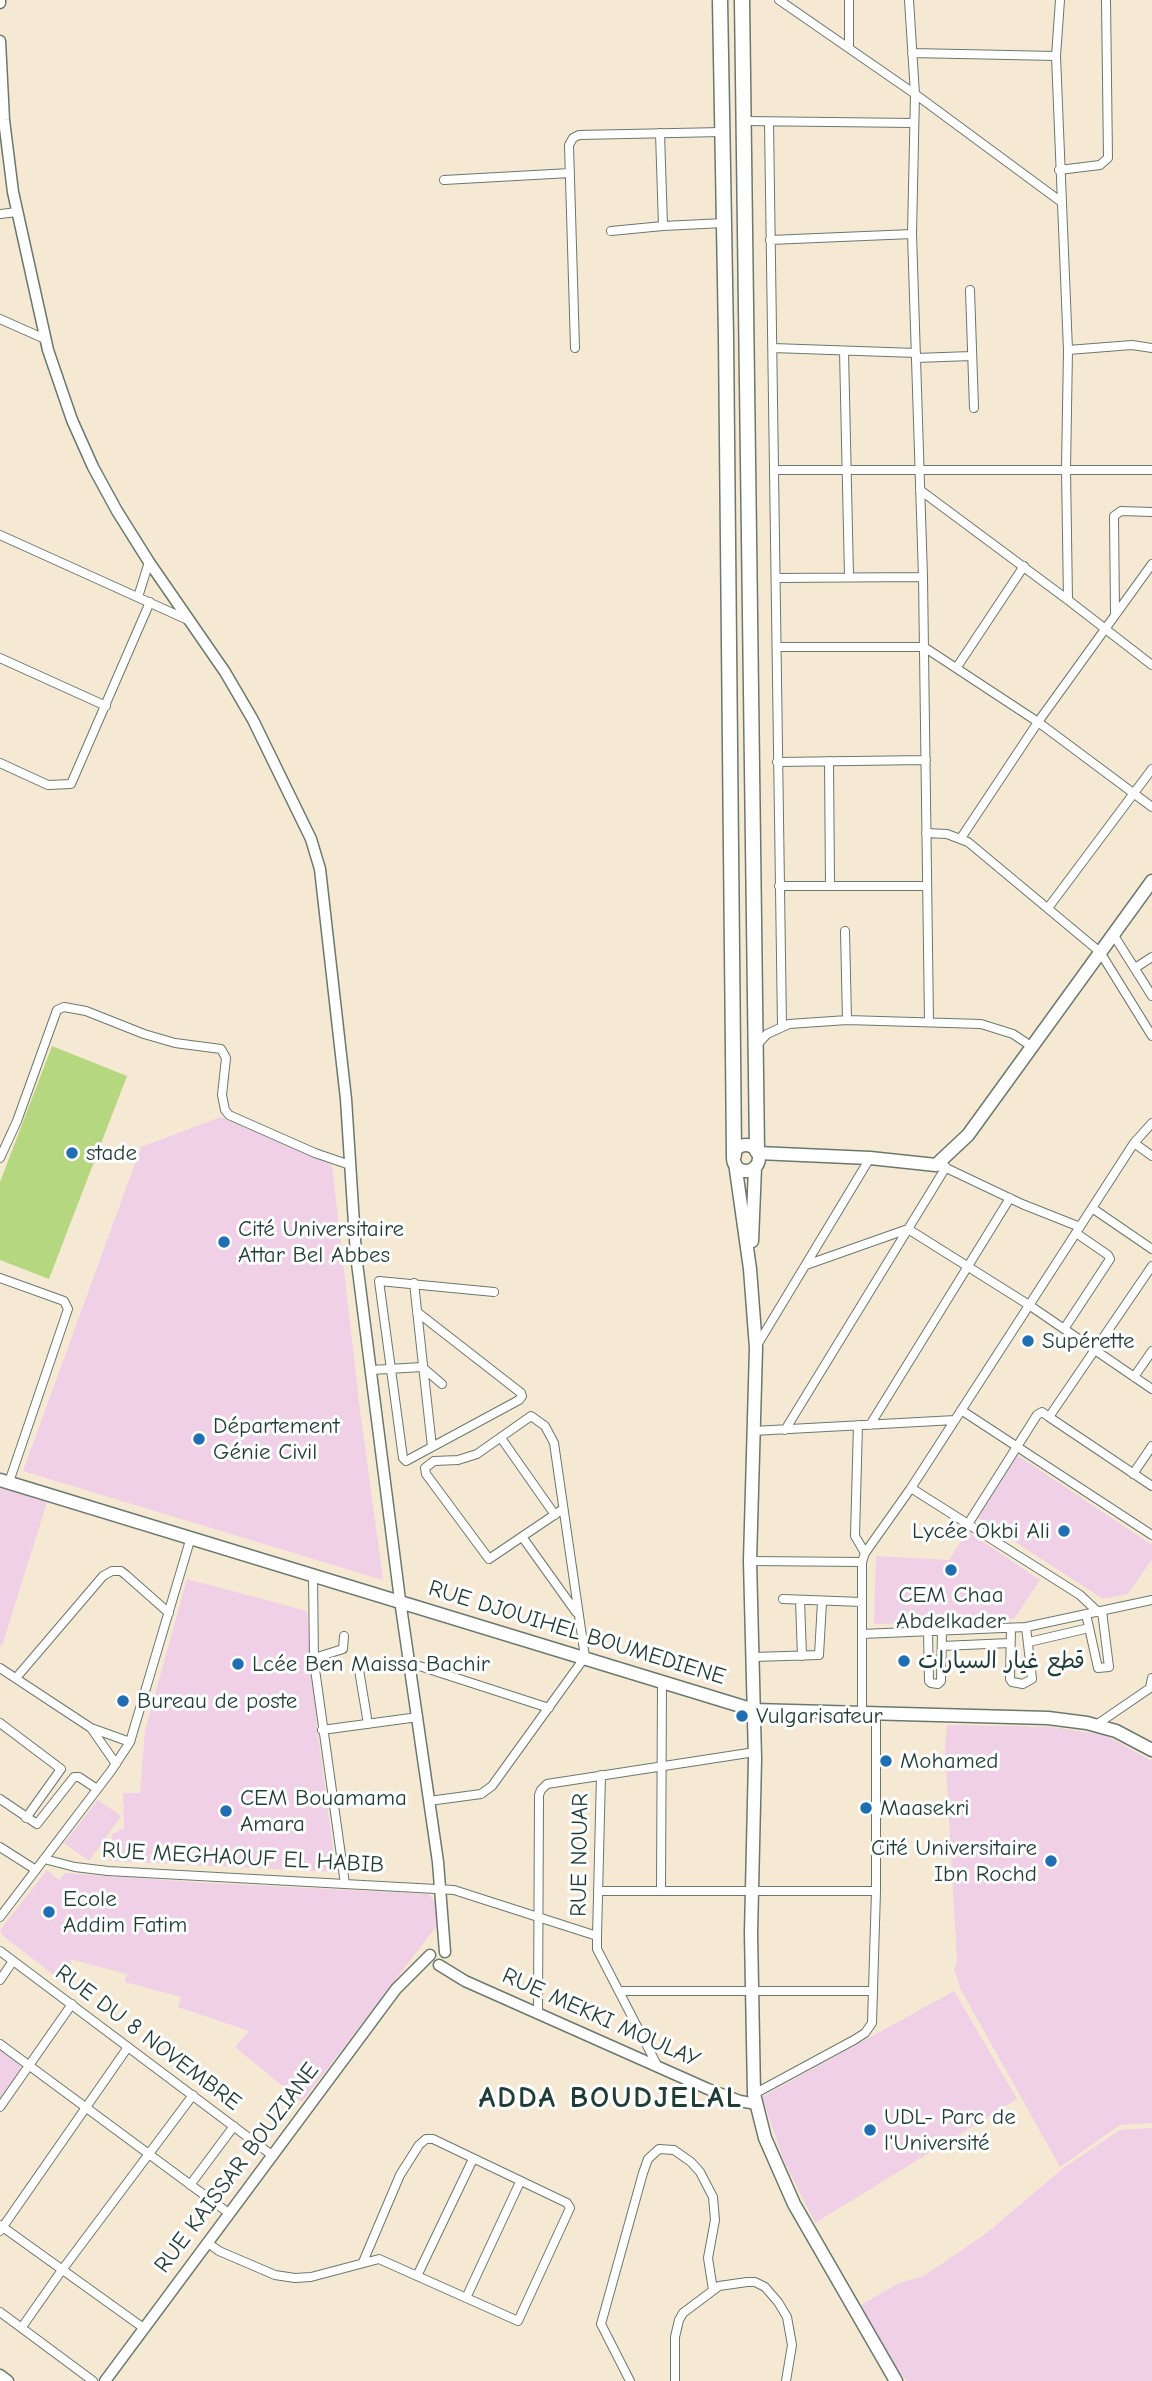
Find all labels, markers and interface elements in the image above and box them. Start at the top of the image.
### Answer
place label: stade [86,1139,137,1167]
marker: stade [64,1145,80,1161]
place label: Cité Universitaire Attar Bel Abbes [238,1215,404,1269]
marker: Cité Universitaire Attar Bel Abbes [216,1234,232,1250]
place label: Supérette [1042,1327,1134,1355]
marker: Supérette [1020,1333,1036,1349]
place label: Département Génie Civil [213,1412,339,1466]
marker: Département Génie Civil [191,1431,207,1447]
place label: Lycée Okbi Ali [912,1517,1050,1545]
marker: Lycée Okbi Ali [1056,1523,1072,1539]
marker: CEM Chaa Abdelkader [943,1562,959,1578]
street label: RUE DJOUIHEL BOUMEDIENE [425,1575,729,1691]
place label: CEM Chaa Abdelkader [896,1581,1006,1635]
place label: قطع غيار السيارات [918,1647,1085,1675]
place label: Lcée Ben Maissa Bachir [252,1650,490,1678]
marker: قطع غيار السيارات [896,1653,912,1669]
marker: Lcée Ben Maissa Bachir [230,1656,246,1672]
place label: Bureau de poste [137,1687,297,1715]
marker: Bureau de poste [115,1693,131,1709]
place label: Vulgarisateur [756,1702,883,1730]
marker: Vulgarisateur [734,1708,750,1724]
place label: Mohamed [900,1747,998,1775]
marker: Mohamed [878,1753,894,1769]
place label: CEM Bouamama Amara [240,1784,407,1838]
street label: RUE NOUAR [565,1793,595,1917]
place label: Maasekri [880,1794,970,1822]
marker: Maasekri [858,1800,874,1816]
marker: CEM Bouamama Amara [218,1803,234,1819]
place label: Cité Universitaire Ibn Rochd [871,1834,1037,1888]
street label: RUE MEGHAOUF EL HABIB [101,1837,385,1879]
marker: Cité Universitaire Ibn Rochd [1043,1853,1059,1869]
place label: Ecole Addim Fatim [63,1885,187,1939]
marker: Ecole Addim Fatim [41,1904,57,1920]
street label: RUE DU 8 NOVEMBRE [50,1959,246,2117]
street label: RUE MEKKI MOULAY [498,1962,704,2074]
street label: RUE KAISSAR BOUZIANE [149,2057,325,2279]
district label: ADDA BOUDJELAL [481,2081,741,2117]
place label: UDL- Parc de l'Université [884,2103,1016,2157]
marker: UDL- Parc de l'Université [862,2122,878,2138]

